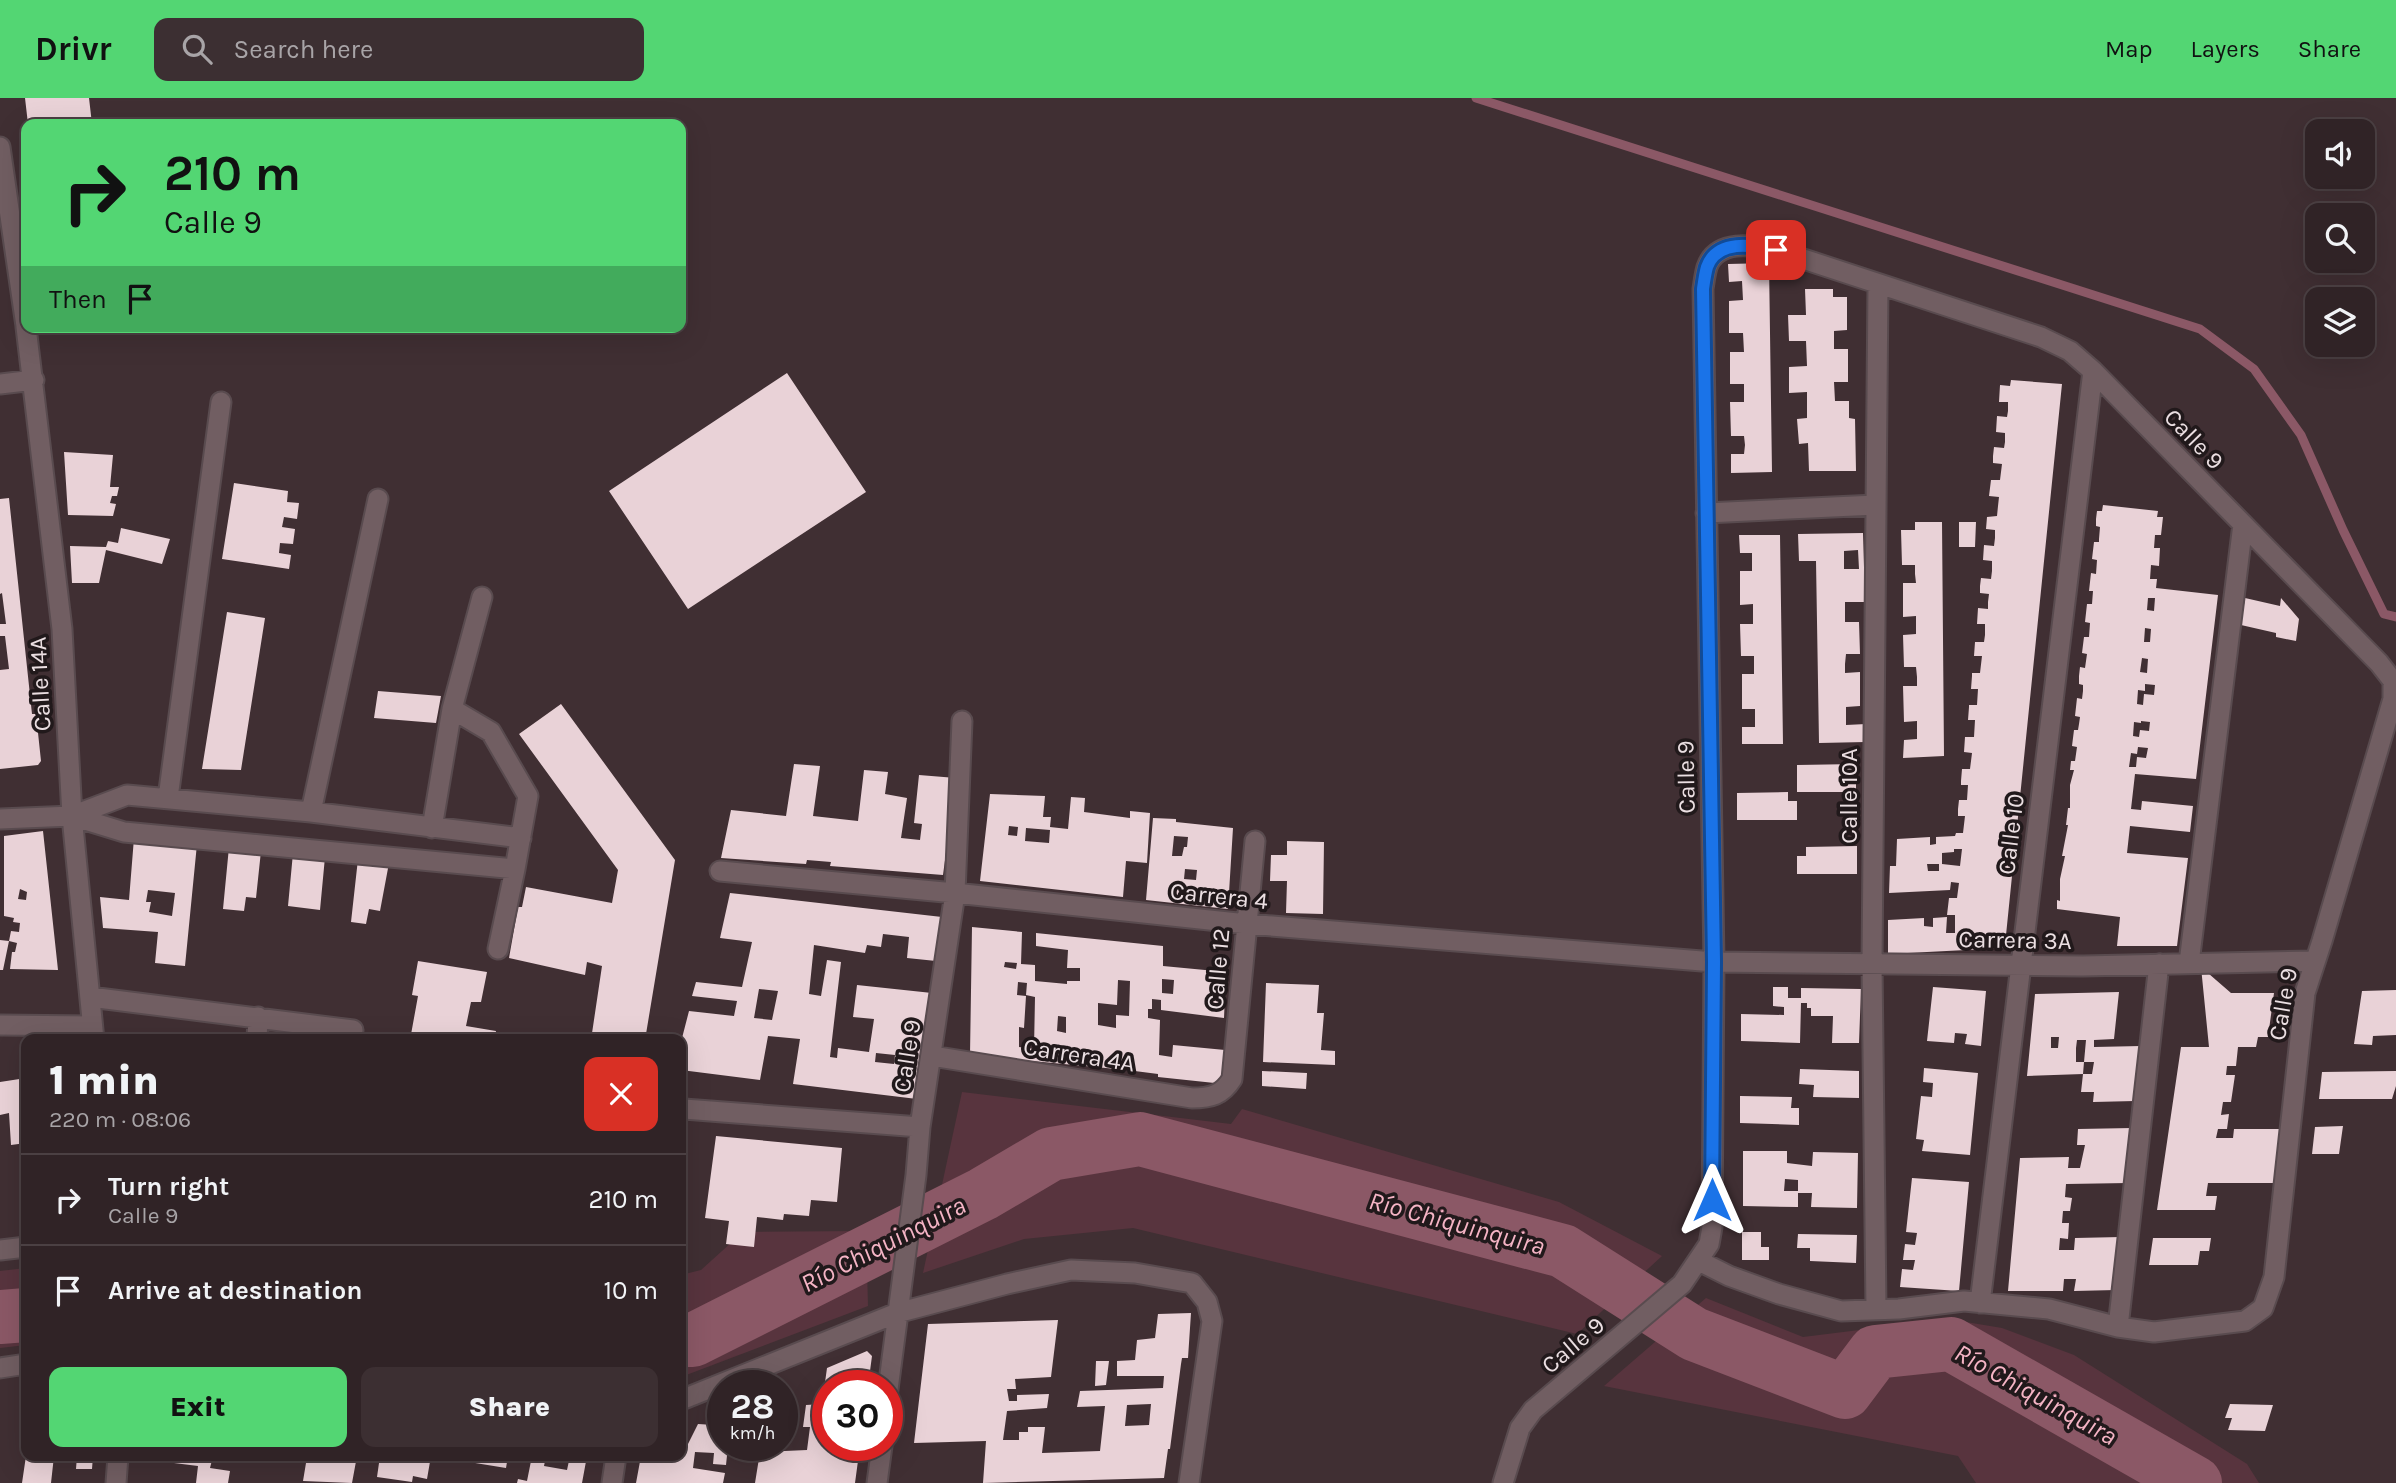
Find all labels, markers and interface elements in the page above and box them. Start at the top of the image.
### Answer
search box [154,18,644,81]
text: Drivr [35,30,112,68]
icon: search [178,30,216,68]
text: Search here [234,34,373,65]
text: Map [2105,35,2153,63]
text: Layers [2191,35,2260,63]
text: Share [2298,35,2361,63]
map controls [2305,119,2375,357]
button: sound [2305,119,2375,189]
text: 210 m [164,145,301,202]
icon: right [49,147,140,238]
button: search [2305,203,2375,273]
text: Calle 9 [164,204,262,241]
pin [1746,220,1806,280]
icon: arrive [1757,231,1795,269]
icon: arrive [121,280,159,318]
text: Then [49,284,107,315]
button: layers [2305,287,2375,357]
street label: Calle 9 [2158,403,2230,475]
street label: Calle 14A [24,636,56,732]
street label: Calle 9 [1671,740,1701,814]
street label: Calle 10A [1835,748,1863,844]
street label: Calle 10 [1992,792,2030,876]
street label: Carrera 4 [1169,877,1269,915]
street label: Carrera 3A [1958,925,2072,955]
street label: Calle 12 [1201,927,1235,1011]
street label: Calle 9 [2263,965,2303,1043]
street label: Calle 9 [887,1018,927,1094]
street label: Carrera 4A [1021,1032,1137,1078]
text: 1 min [49,1055,159,1105]
button: close [584,1057,658,1131]
text: 220 m · 08:06 [49,1106,191,1133]
position arrow [1675,1163,1749,1237]
text: Turn right [108,1171,229,1202]
icon: right [49,1181,87,1219]
text: 210 m [588,1184,658,1215]
water label: Río Chiquinquira [1365,1185,1548,1262]
water label: Río Chiquinquira [796,1190,971,1299]
text: Calle 9 [108,1202,178,1229]
icon: arrive [49,1272,87,1310]
text: Arrive at destination [108,1275,362,1306]
text: 10 m [603,1275,658,1306]
street label: Calle 9 [1536,1311,1610,1379]
water label: Río Chiquinquira [1949,1337,2122,1452]
button: Exit [49,1367,347,1447]
button: Share [361,1367,658,1447]
speed limit sign: 30 [812,1370,903,1461]
text: 28 [731,1386,774,1427]
text: km/h [730,1422,775,1444]

